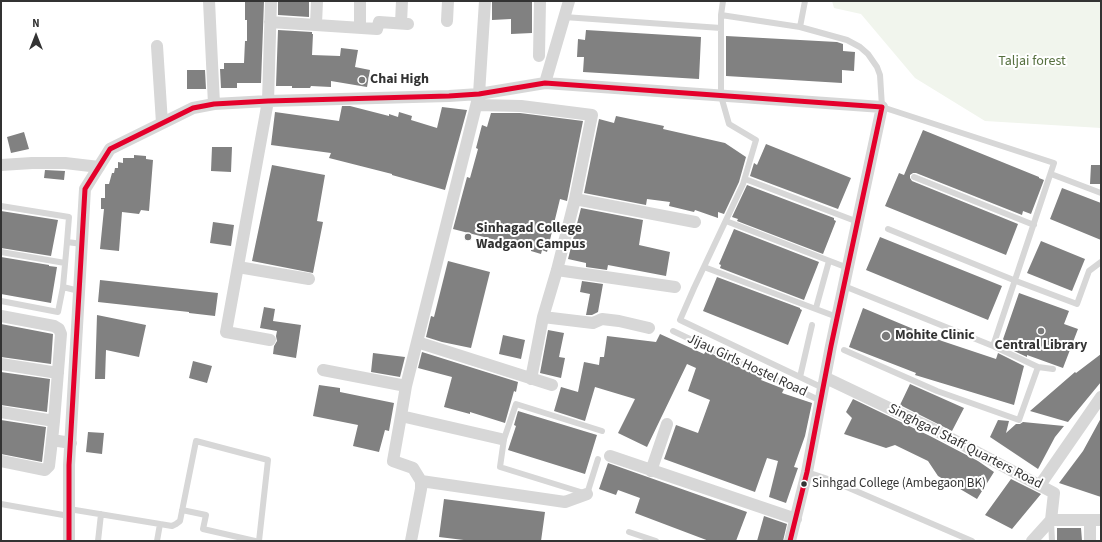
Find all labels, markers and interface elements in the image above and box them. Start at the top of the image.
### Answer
north arrow [16,16,56,56]
text: N [32,16,40,31]
park label: Taljai forest [998,54,1066,70]
place label: Chai High [370,72,429,88]
marker: Chai High [357,75,367,85]
place label: Sinhagad College Wadgaon Campus [476,221,585,254]
marker: Sinhagad College Wadgaon Campus [463,232,473,242]
marker: Central Library [1036,326,1046,336]
place label: Mohite Clinic [895,328,975,344]
marker: Mohite Clinic [880,330,892,342]
street label: Jijau Girls Hostel Road [684,331,810,401]
place label: Central Library [995,338,1087,354]
street label: Singhgad Staff Quarters Road [885,401,1045,493]
place label: Sinhgad College (Ambegaon BK) [812,476,986,492]
marker: Sinhgad College (Ambegaon BK) [799,479,809,489]

